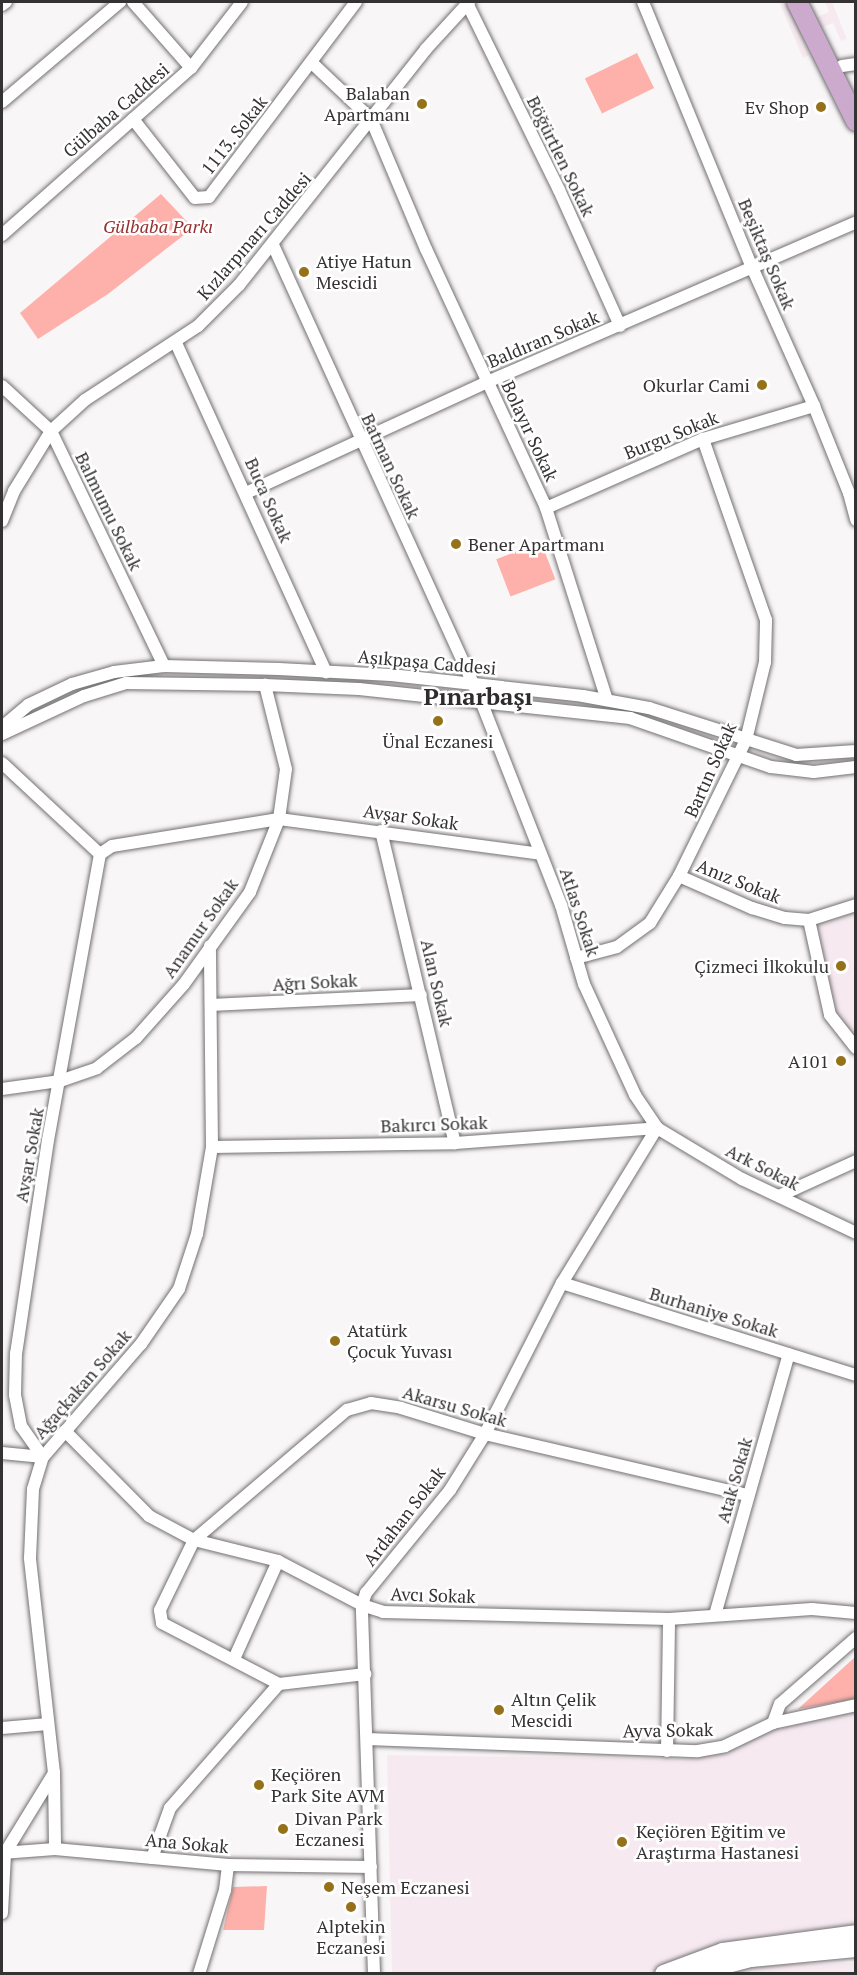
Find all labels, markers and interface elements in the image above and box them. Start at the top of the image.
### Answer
street label: Gülbaba Caddesi [59,58,173,162]
place label: Balaban Apartmanı [324,83,410,125]
street label: 1113. Sokak [196,91,272,179]
street label: Böğürtlen Sokak [523,92,599,220]
place label: Ev Shop [745,96,809,118]
marker: Balaban Apartmanı [415,97,429,111]
marker: Ev Shop [814,100,828,114]
street label: Kızlarpınarı Caddesi [193,168,315,304]
street label: Beşiktaş Sokak [734,195,800,313]
park label: Gülbaba Parkı [103,215,213,237]
place label: Atiye Hatun Mescidi [316,251,412,294]
marker: Atiye Hatun Mescidi [297,265,311,279]
street label: Baldıran Sokak [484,306,602,372]
place label: Okurlar Cami [643,374,750,396]
street label: Bolayır Sokak [497,377,563,485]
marker: Okurlar Cami [755,378,769,392]
street label: Burgu Sokak [621,406,721,464]
street label: Batman Sokak [357,410,425,522]
street label: Balmumu Sokak [71,448,147,574]
street label: Buca Sokak [241,454,297,546]
place label: Bener Apartmanı [468,533,605,555]
marker: Bener Apartmanı [449,537,463,551]
street label: Aşıkpaşa Caddesi [357,645,497,679]
district label: Pınarbaşı [423,683,533,711]
marker: Ünal Eczanesi [431,714,445,728]
street label: Bartın Sokak [679,719,741,821]
place label: Ünal Eczanesi [382,730,494,752]
street label: Avşar Sokak [362,800,460,834]
street label: Anız Sokak [694,854,784,908]
street label: Atlas Sokak [556,865,604,959]
street label: Anamur Sokak [158,874,242,982]
street label: Alan Sokak [416,937,458,1029]
place label: Çizmeci İlkokulu [694,955,829,977]
marker: Çizmeci İlkokulu [834,959,848,973]
street label: Ağrı Sokak [272,969,358,995]
place label: A101 [788,1050,829,1072]
marker: A101 [834,1054,848,1068]
street label: Avşar Sokak [10,1106,48,1204]
street label: Bakırcı Sokak [380,1111,488,1137]
street label: Ark Sokak [722,1139,804,1195]
street label: Burhaniye Sokak [647,1282,781,1342]
place label: Atatürk Çocuk Yuvası [347,1320,452,1362]
street label: Ağaçkakan Sokak [29,1325,135,1443]
marker: Atatürk Çocuk Yuvası [328,1334,342,1348]
street label: Akarsu Sokak [400,1381,510,1431]
street label: Atak Sokak [711,1435,757,1525]
street label: Ardahan Sokak [358,1462,450,1570]
street label: Avcı Sokak [390,1583,476,1607]
place label: Altın Çelik Mescidi [511,1689,596,1732]
marker: Altın Çelik Mescidi [492,1703,506,1717]
street label: Ayva Sokak [623,1718,713,1742]
place label: Keçiören Park Site AVM [271,1764,385,1806]
marker: Keçiören Park Site AVM [252,1778,266,1792]
place label: Divan Park Eczanesi [295,1808,382,1850]
place label: Keçiören Eğitim ve Araştırma Hastanesi [636,1821,799,1864]
marker: Divan Park Eczanesi [276,1822,290,1836]
street label: Ana Sokak [144,1829,230,1857]
marker: Keçiören Eğitim ve Araştırma Hastanesi [613,1833,631,1851]
place label: Neşem Eczanesi [341,1876,470,1898]
marker: Neşem Eczanesi [322,1880,336,1894]
marker: Alptekin Eczanesi [344,1900,358,1914]
place label: Alptekin Eczanesi [316,1916,386,1958]

